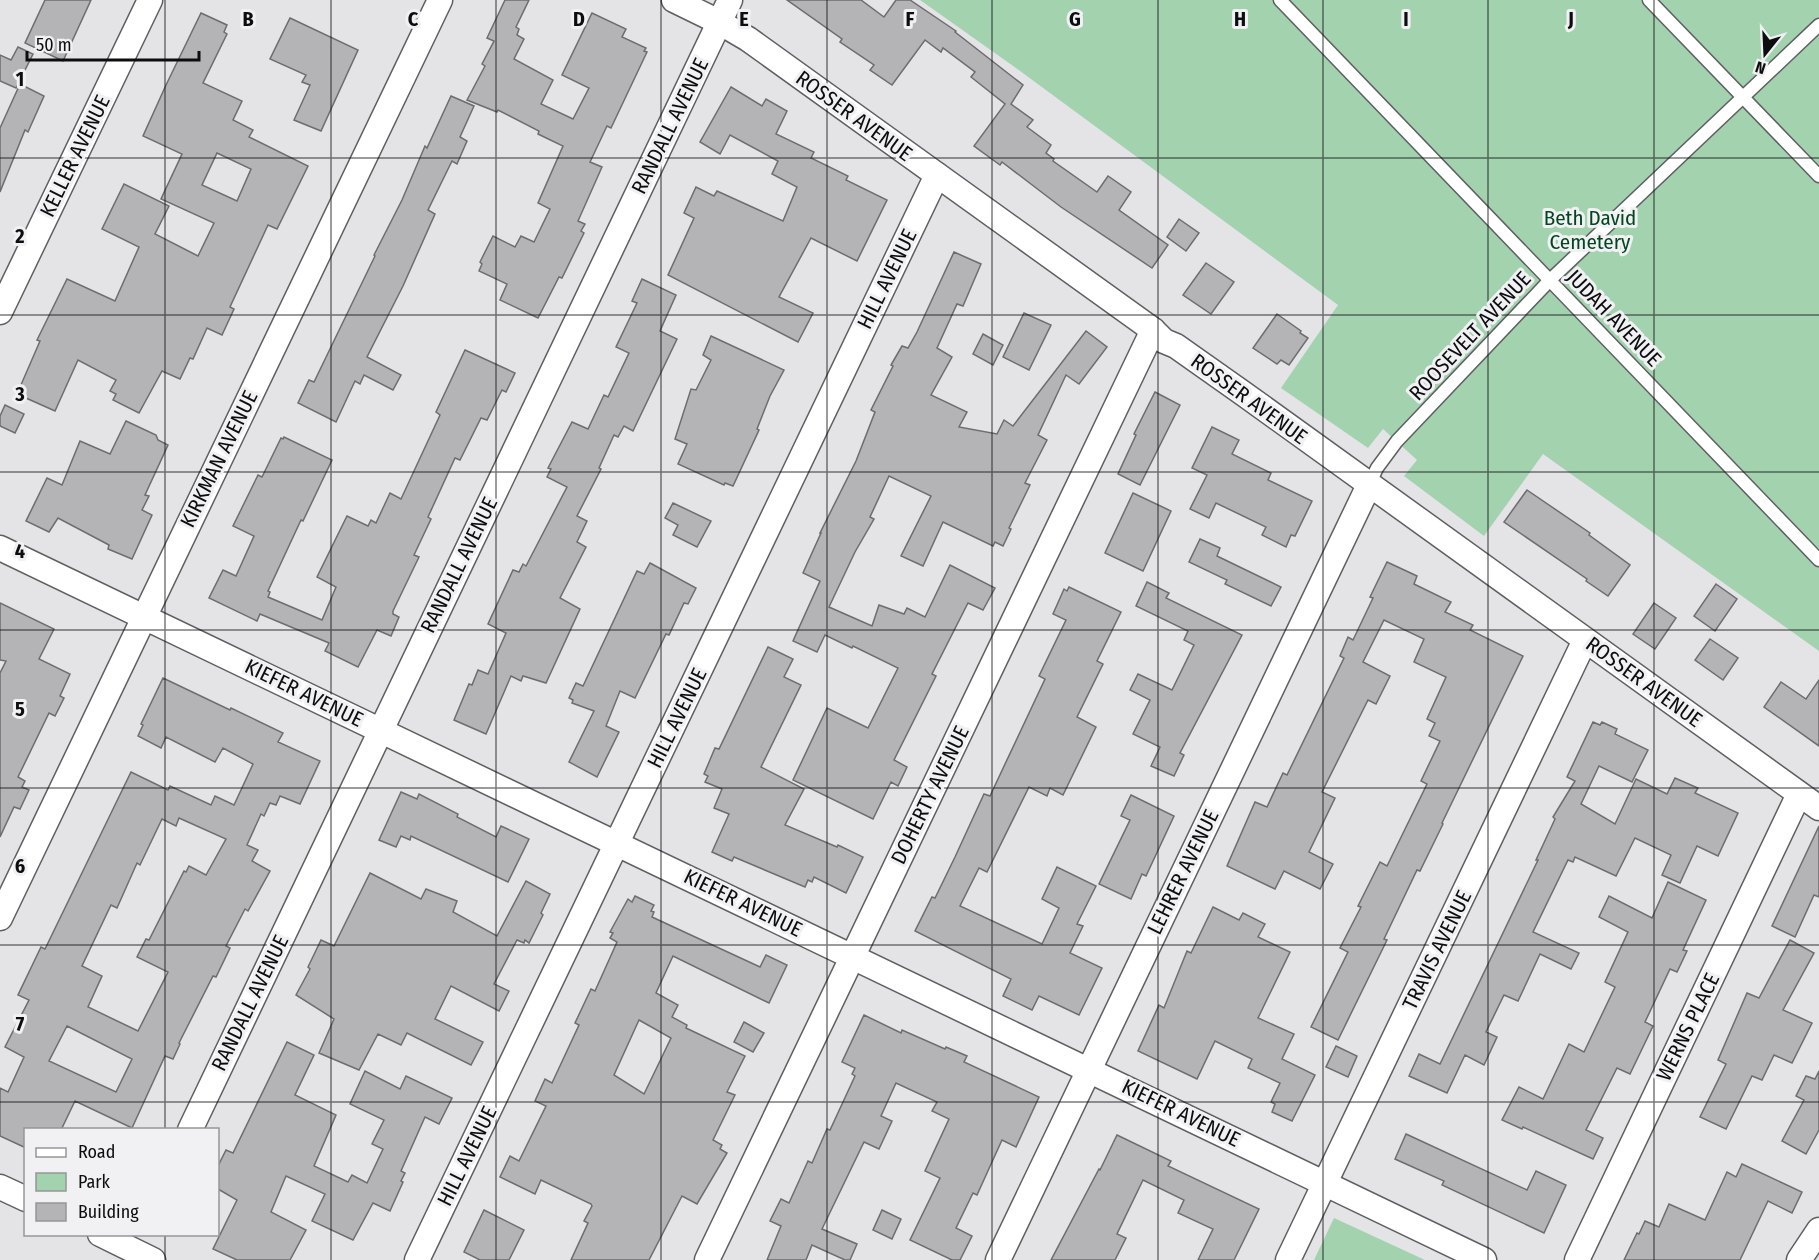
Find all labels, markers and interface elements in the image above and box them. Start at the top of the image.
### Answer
text: B [242,7,254,31]
text: C [408,7,419,31]
text: D [573,7,585,31]
text: E [739,7,749,31]
text: F [906,7,915,31]
text: G [1069,7,1081,31]
text: H [1234,7,1246,31]
text: I [1403,7,1409,31]
text: J [1567,7,1574,31]
scale bar [27,24,200,62]
north arrow [1735,24,1795,84]
text: 50 m [36,34,72,56]
street label: RANDALL AVENUE [626,54,714,198]
text: N [1753,57,1768,78]
street label: ROSSER AVENUE [791,65,917,167]
text: 1 [16,67,24,91]
street label: KELLER AVENUE [34,91,116,221]
park label: Beth David Cemetery [1544,205,1636,255]
text: 2 [14,224,25,248]
street label: HILL AVENUE [852,225,922,333]
street label: JUDAH AVENUE [1561,264,1667,372]
street label: ROOSEVELT AVENUE [1404,266,1537,406]
street label: ROSSER AVENUE [1186,348,1312,450]
text: 3 [14,382,25,406]
street label: KIRKMAN AVENUE [175,386,263,532]
street label: RANDALL AVENUE [415,493,503,637]
text: 4 [15,539,25,563]
street label: ROSSER AVENUE [1581,631,1707,733]
street label: KIEFER AVENUE [241,653,367,733]
street label: HILL AVENUE [642,664,712,772]
text: 5 [15,697,25,721]
street label: DOHERTY AVENUE [885,722,975,868]
street label: LEHRER AVENUE [1142,805,1225,939]
text: 6 [15,854,25,878]
street label: KIEFER AVENUE [680,863,806,943]
street label: TRAVIS AVENUE [1397,886,1477,1014]
street label: RANDALL AVENUE [206,931,294,1075]
street label: WERNS PLACE [1651,969,1725,1085]
text: 7 [16,1012,25,1036]
street label: KIEFER AVENUE [1118,1073,1244,1153]
street label: HILL AVENUE [432,1102,502,1210]
legend [24,1128,219,1236]
text: Road [78,1141,115,1163]
text: Park [78,1171,111,1193]
text: Building [78,1201,139,1223]

